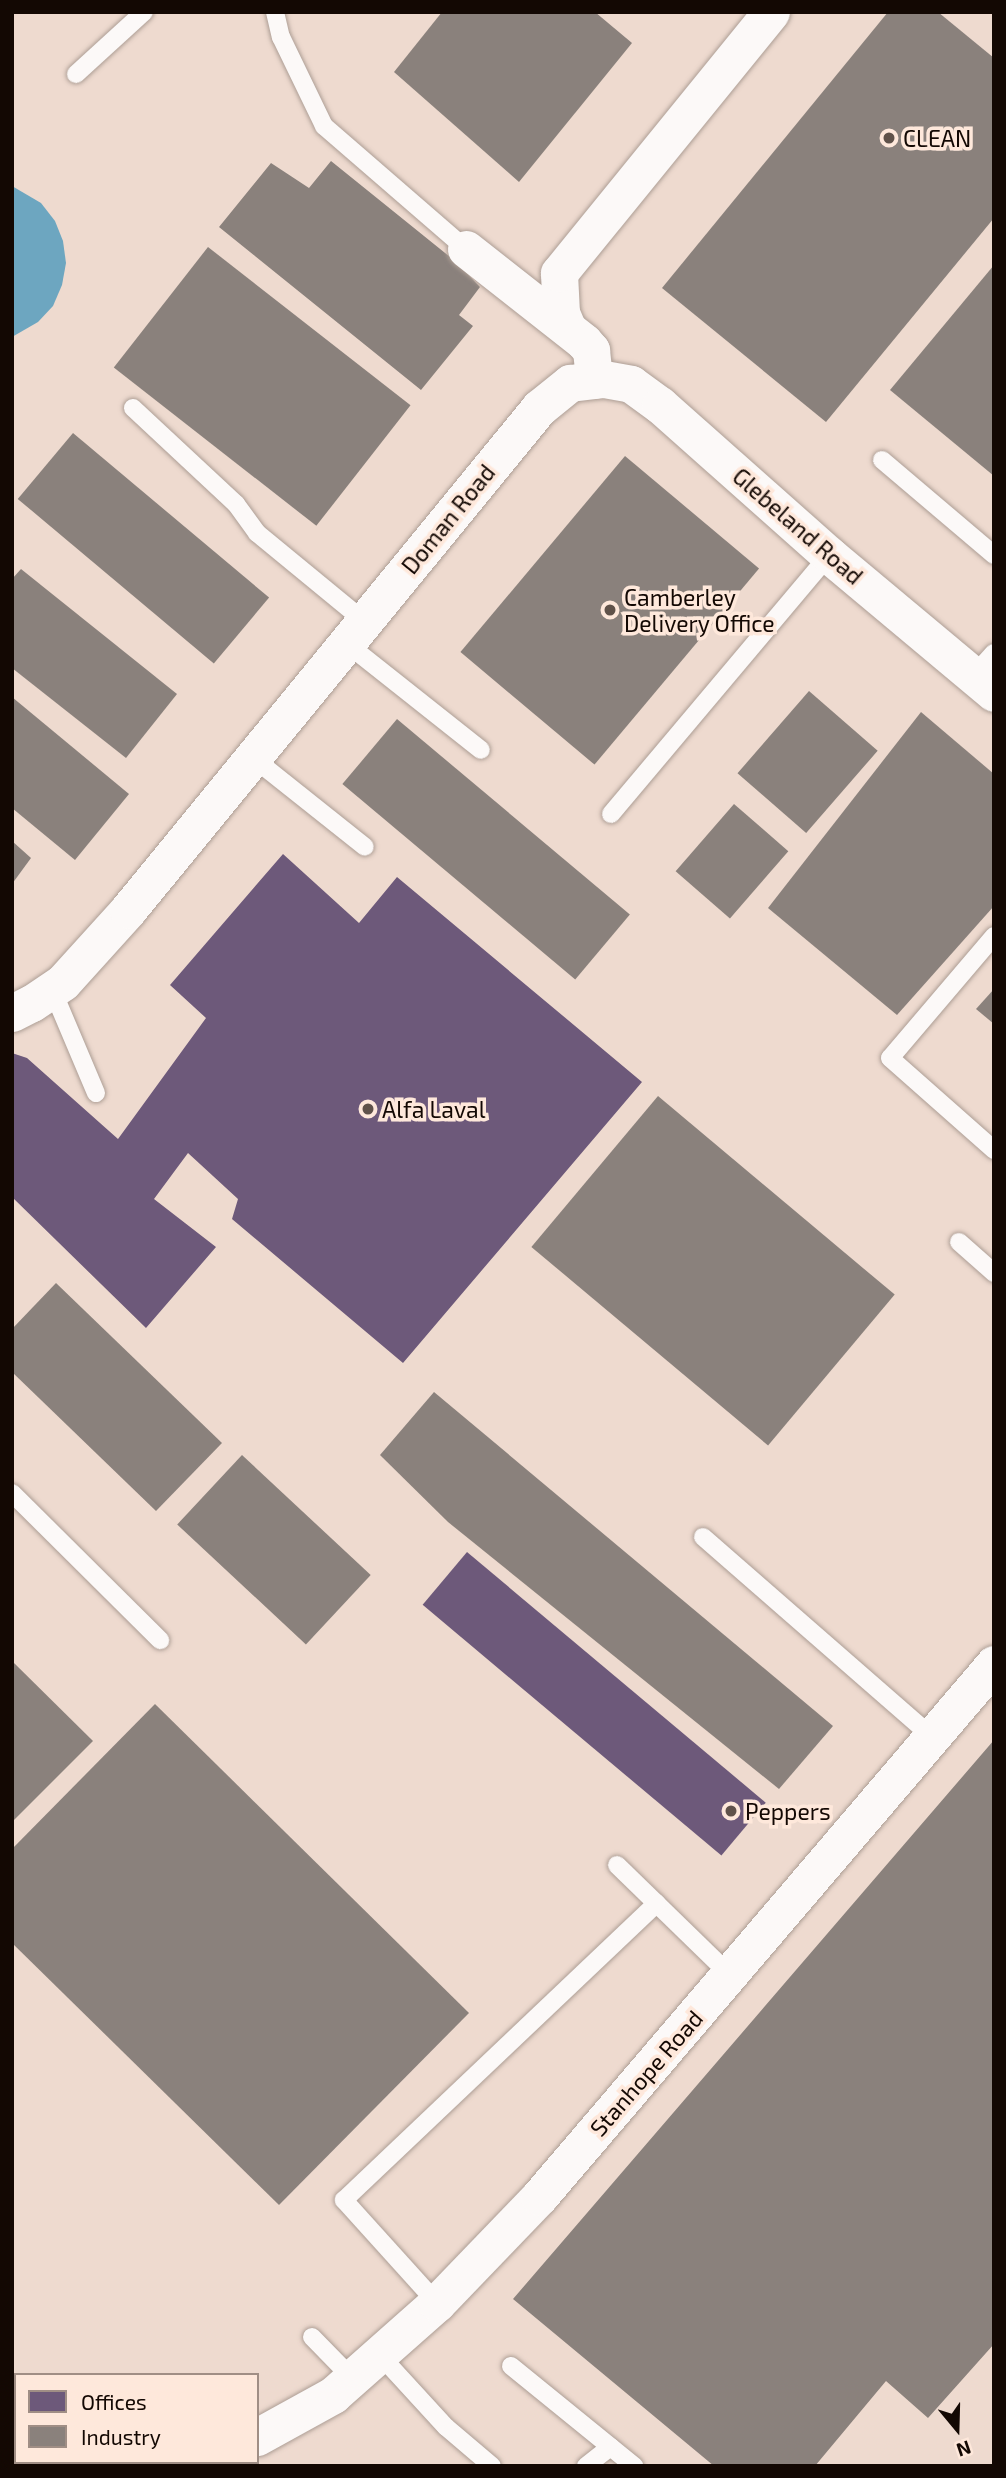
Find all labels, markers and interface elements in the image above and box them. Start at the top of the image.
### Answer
place label: CLEAN [903,124,971,152]
marker: CLEAN [881,130,897,146]
street label: Doman Road [396,459,500,579]
street label: Glebeland Road [727,462,869,590]
place label: Camberley Delivery Office [624,583,775,637]
marker: Camberley Delivery Office [602,602,618,618]
place label: Alfa Laval [382,1095,486,1123]
marker: Alfa Laval [360,1101,376,1117]
place label: Peppers [745,1797,831,1825]
marker: Peppers [723,1803,739,1819]
street label: Stanhope Road [584,2004,708,2142]
legend [14,2373,259,2464]
text: Offices [81,2389,147,2414]
north arrow [922,2394,992,2464]
text: Industry [81,2424,161,2449]
text: N [954,2436,974,2462]

